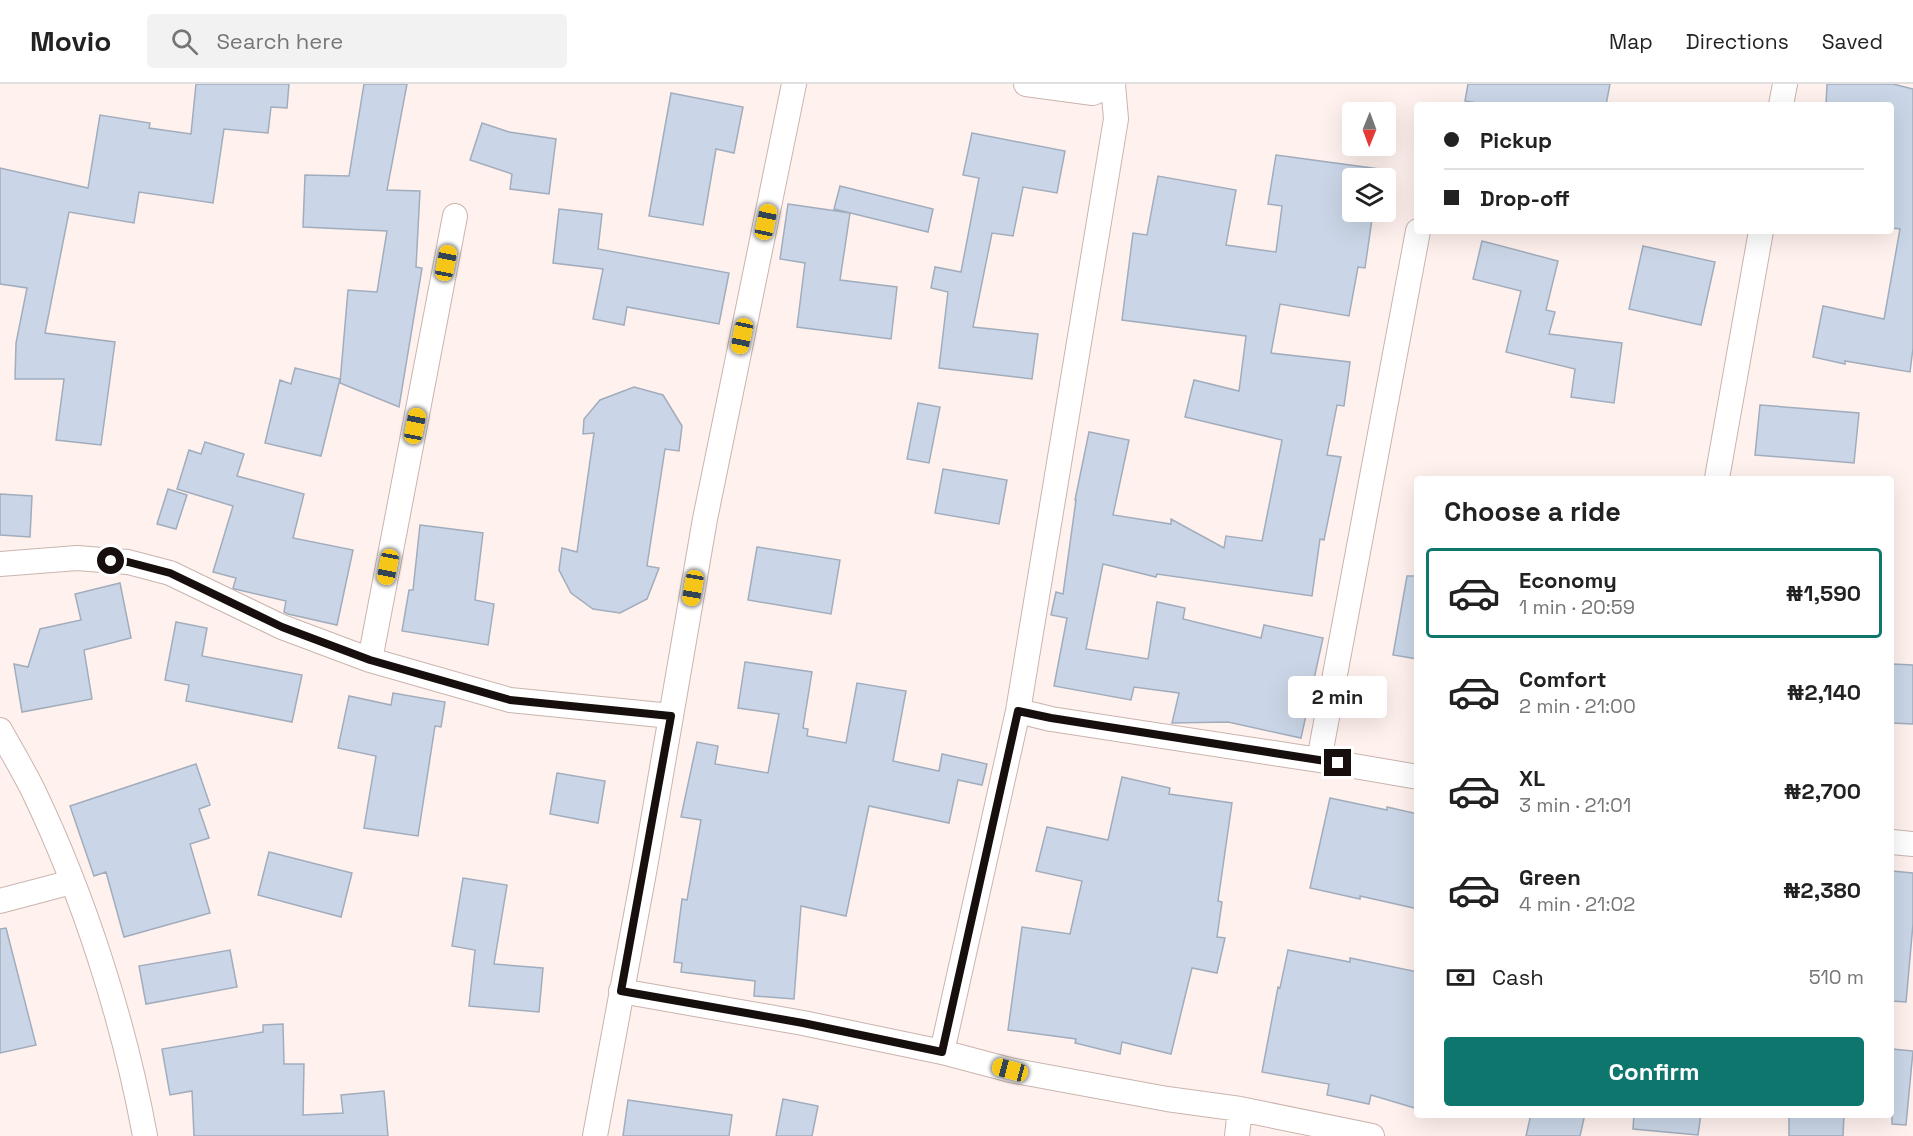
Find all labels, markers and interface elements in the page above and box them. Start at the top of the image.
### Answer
search box [147,14,567,68]
text: Movio [30,23,111,59]
icon: search [168,25,201,58]
text: Search here [216,27,343,55]
text: Map [1609,28,1653,55]
text: Directions [1686,28,1789,55]
text: Saved [1822,28,1883,55]
north arrow [1342,102,1396,156]
map controls [1342,102,1396,222]
text: Pickup [1480,126,1552,154]
button: layers [1342,168,1396,222]
text: Drop-off [1480,184,1570,212]
car [753,203,779,241]
car [434,244,458,282]
car [729,317,755,355]
car [403,407,427,445]
text: Choose a ride [1444,494,1621,529]
route start [97,547,124,574]
car [376,548,400,586]
icon: car [1447,566,1501,620]
text: Economy [1519,566,1617,594]
car [681,569,705,607]
text: ₦1,590 [1786,579,1861,607]
text: 1 min · 20:59 [1519,594,1635,620]
icon: car [1447,665,1501,719]
text: Comfort [1519,665,1607,693]
callout: 2 min [1288,676,1388,718]
text: ₦2,140 [1787,678,1861,706]
text: 2 min [1312,684,1363,710]
text: 2 min · 21:00 [1519,693,1636,719]
route end [1324,749,1351,776]
icon: car [1447,764,1501,818]
text: XL [1519,764,1545,792]
text: ₦2,700 [1784,777,1861,805]
text: 3 min · 21:01 [1519,792,1631,818]
icon: car [1447,863,1501,917]
text: Green [1519,863,1581,891]
text: ₦2,380 [1783,876,1861,904]
text: 4 min · 21:02 [1519,891,1635,917]
icon: cash [1444,961,1477,994]
text: Cash [1492,963,1544,991]
text: 510 m [1809,964,1864,990]
button: Confirm [1444,1037,1864,1106]
car [990,1057,1030,1083]

